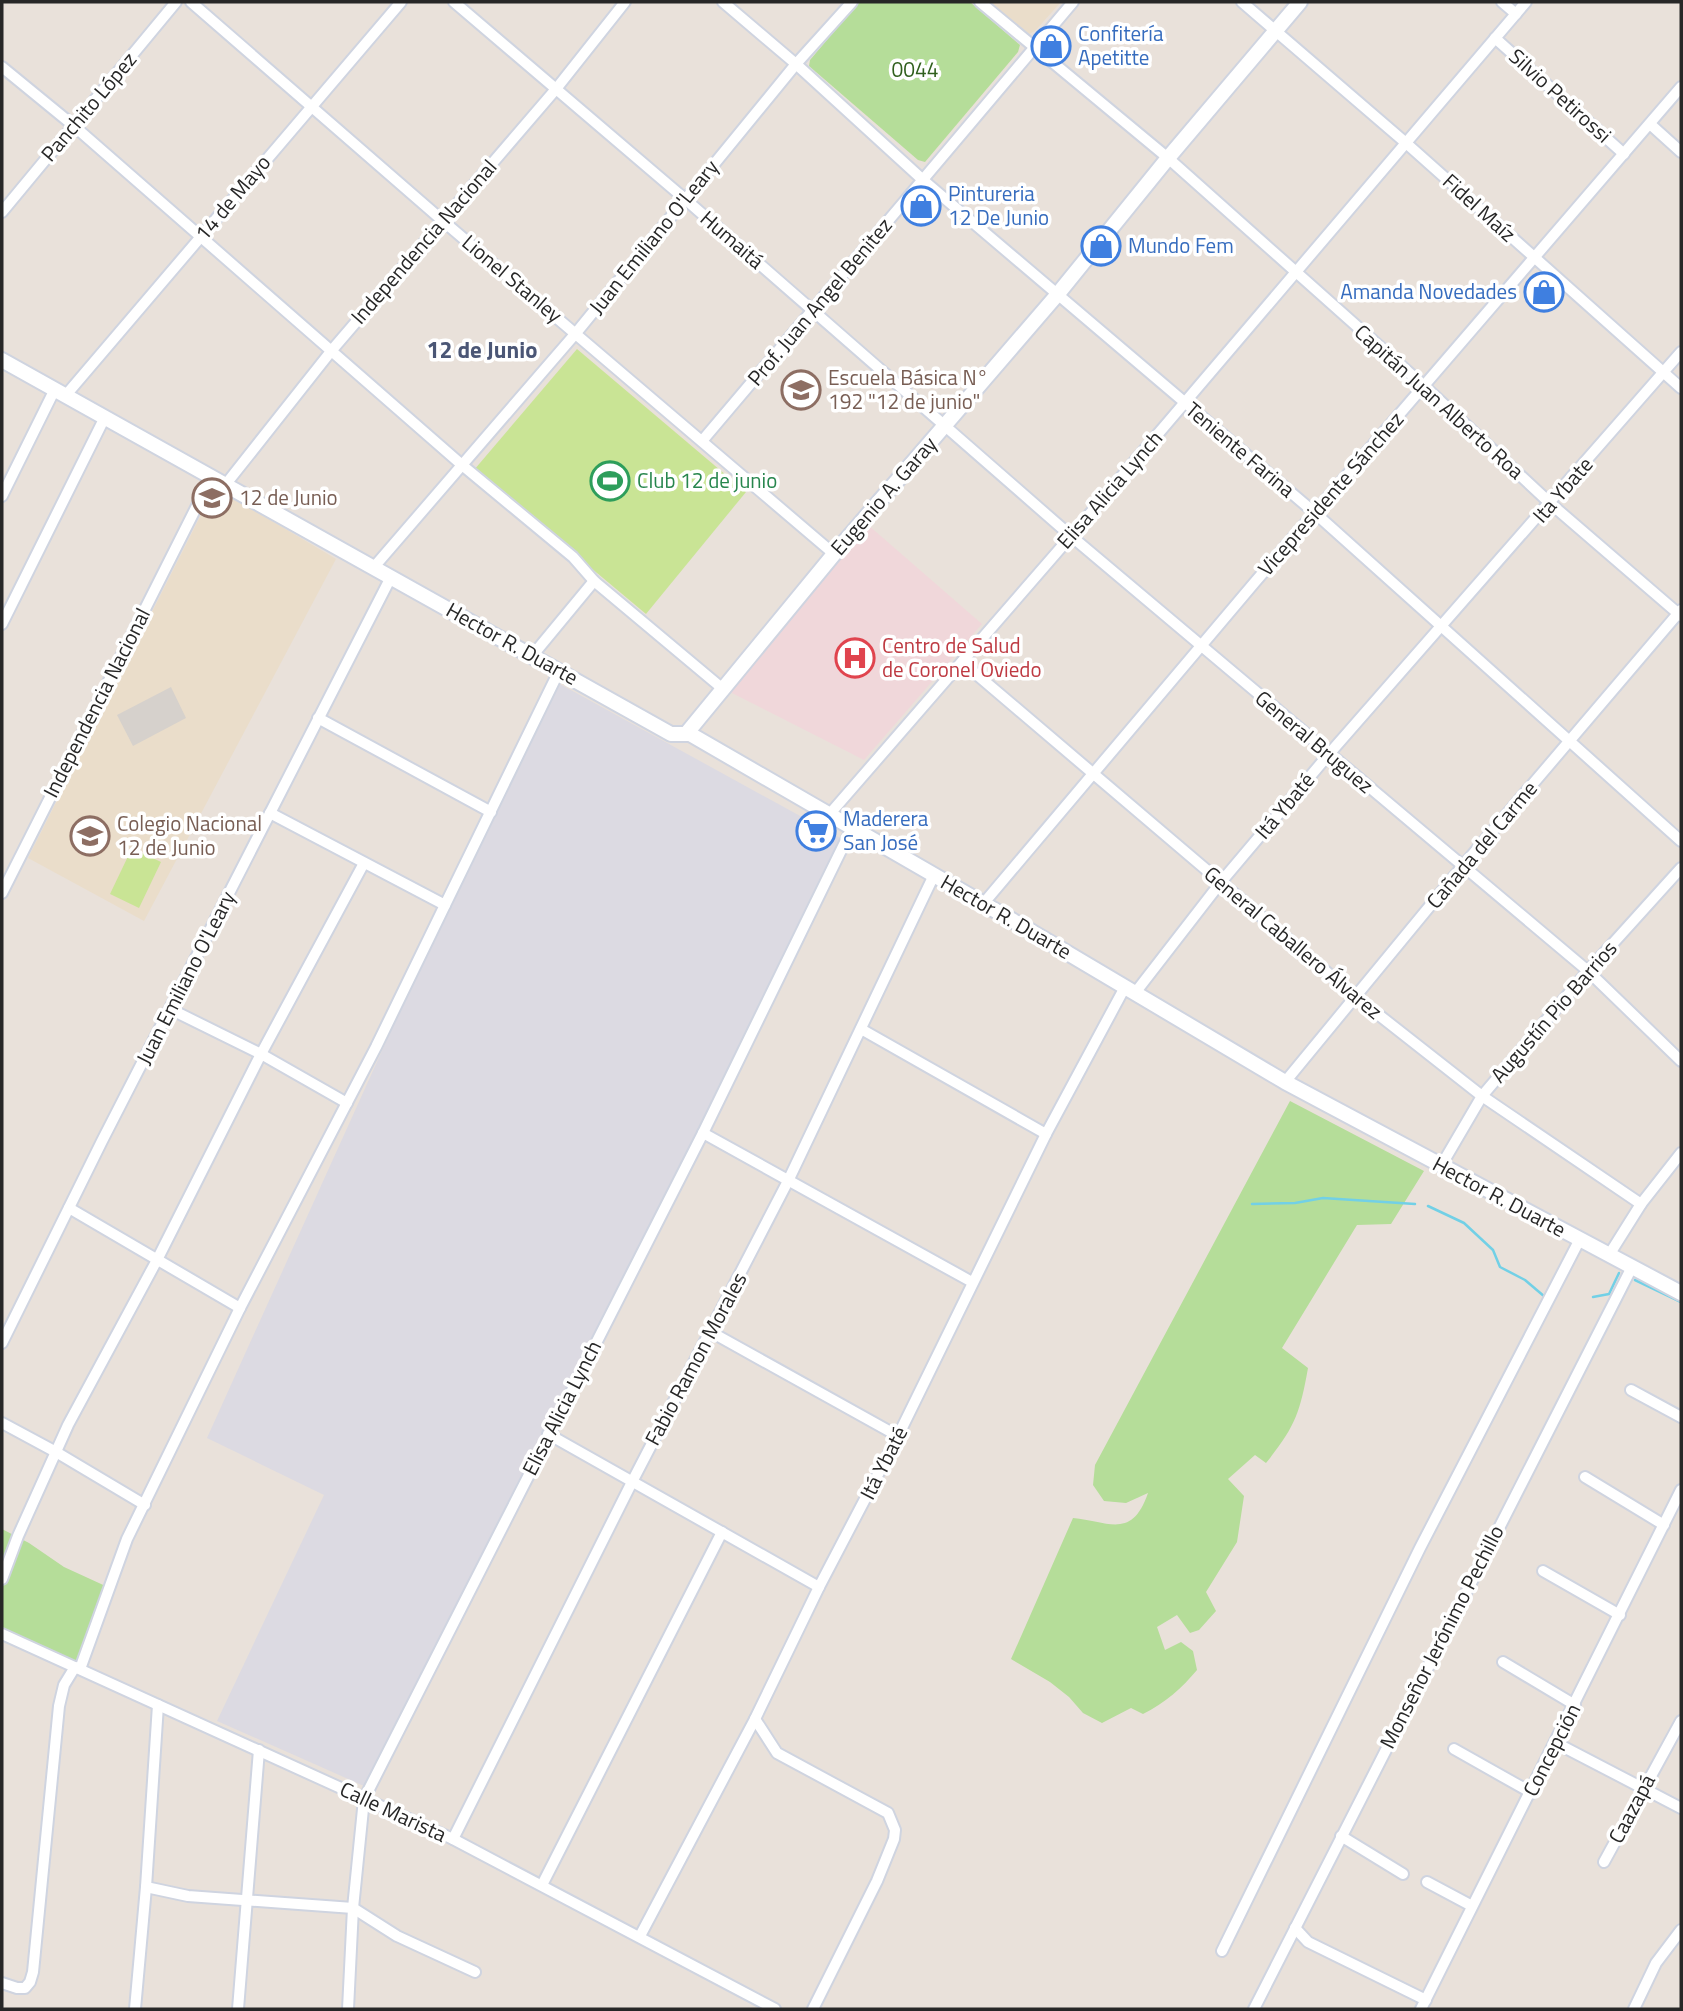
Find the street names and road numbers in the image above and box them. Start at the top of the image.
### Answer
street label: Silvio Petirossi [1502,40,1619,150]
street label: Panchito López [33,45,144,168]
street label: 14 de Mayo [187,147,278,247]
street label: Independencia Nacional [343,152,504,331]
street label: Juan Emiliano O'Leary [581,152,726,321]
street label: Fidel Maíz [1436,166,1524,249]
street label: Humaitá [694,202,772,277]
street label: Prof. Juan Angel Benitez [739,210,899,392]
street label: Lionel Stanley [455,226,570,330]
street label: Capitán Juan Alberto Roa [1348,316,1532,487]
street label: Teniente Farina [1179,394,1303,505]
street label: Vicepresidente Sánchez [1250,404,1411,583]
street label: Elisa Alicia Lynch [1049,423,1170,556]
street label: Eugenio A. Garay [822,429,944,562]
street label: Ita Ybate [1524,449,1600,529]
street label: Hector R. Duarte [441,594,584,693]
street label: Independencia Nacional [34,602,158,803]
street label: General Bruguez [1248,682,1381,800]
street label: Itá Ybaté [1247,765,1322,846]
street label: Cañada del Carme [1418,773,1544,915]
street label: General Caballero Álvarez [1197,858,1390,1027]
street label: Hector R. Duarte [935,866,1078,967]
street label: Juan Emiliano O'Leary [127,885,243,1070]
street label: Augustín Pio Barrios [1482,933,1624,1090]
street label: Hector R. Duarte [1427,1148,1572,1245]
street label: Fabio Ramon Morales [636,1266,754,1451]
street label: Elisa Alicia Lynch [513,1334,609,1481]
street label: Itá Ybaté [851,1420,915,1505]
street label: Monseñor Jerónimo Pechillo [1371,1519,1511,1754]
street label: Concepción [1514,1698,1588,1802]
street label: Caazapá [1600,1768,1663,1849]
street label: Calle Marista [335,1772,453,1850]

